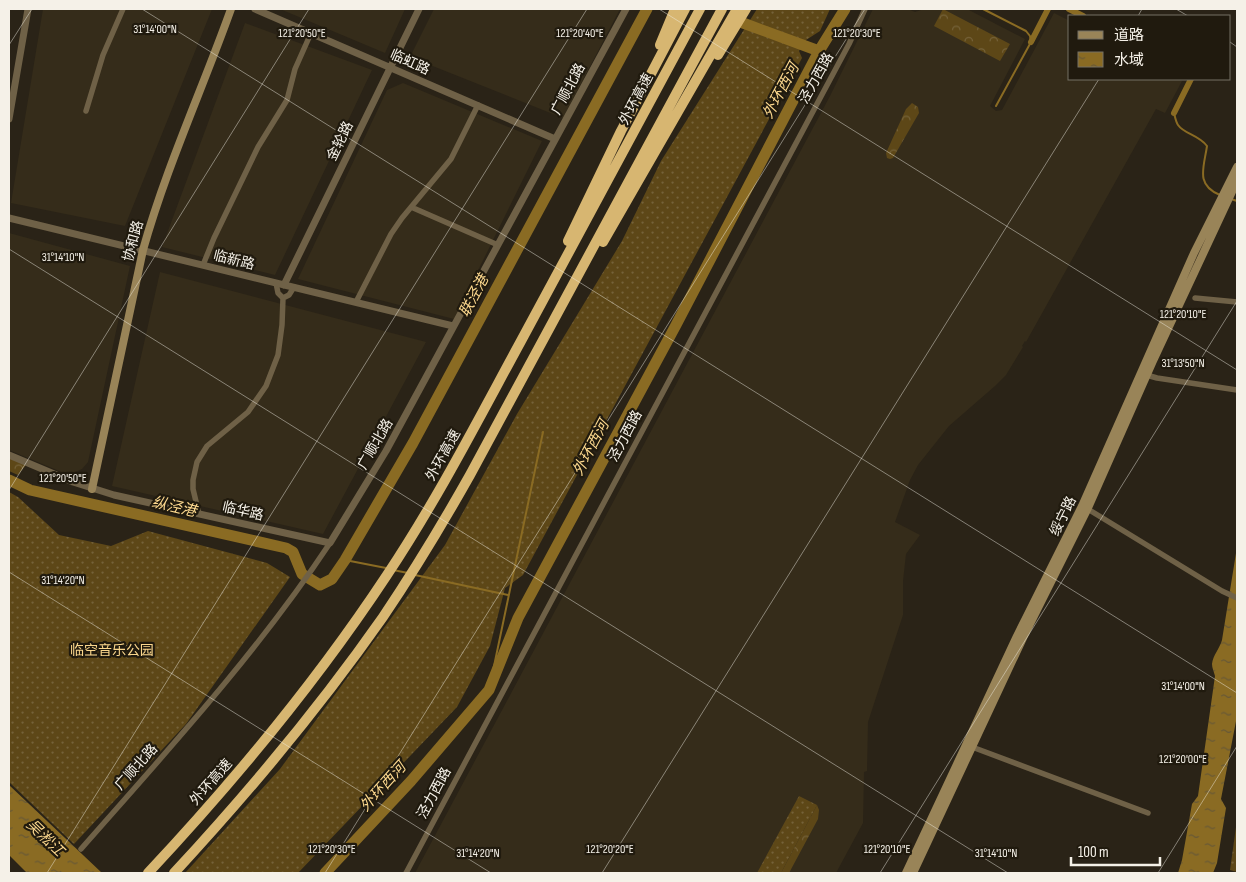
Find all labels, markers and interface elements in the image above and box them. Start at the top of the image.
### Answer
legend [1068,15,1231,80]
text: 31°14'00"N [133,22,177,37]
text: 121°20'50"E [278,26,326,41]
text: 121°20'40"E [556,26,604,41]
text: 121°20'30"E [833,26,881,41]
text: 道路 [1114,26,1144,45]
street label: 临虹路 [387,46,433,78]
street label: 泾力西路 [795,49,837,107]
text: 水域 [1114,51,1144,70]
water label: 外环西河 [759,57,805,122]
street label: 广顺北路 [547,60,589,118]
street label: 外环高速 [615,70,657,128]
street label: 金轮路 [323,118,357,164]
street label: 协和路 [119,219,147,263]
street label: 临新路 [212,247,256,273]
text: 31°14'10"N [42,250,84,265]
water label: 联泾港 [455,270,494,320]
text: 121°20'10"E [1160,307,1206,322]
text: 31°13'50"N [1161,356,1205,371]
street label: 泾力西路 [604,407,646,465]
water label: 外环西河 [569,414,615,479]
street label: 广顺北路 [354,416,396,472]
street label: 外环高速 [422,426,464,484]
text: 121°20'50"E [39,471,87,486]
water label: 纵泾港 [150,493,200,522]
street label: 绥宁路 [1046,493,1080,539]
street label: 临华路 [221,498,265,524]
text: 31°14'20"N [41,573,85,588]
park label: 临空音乐公园 [70,642,154,659]
text: 31°14'00"N [1161,679,1205,694]
street label: 广顺北路 [111,741,161,793]
text: 121°20'00"E [1159,752,1207,767]
street label: 外环高速 [186,755,236,809]
water label: 外环西河 [356,756,412,816]
street label: 泾力西路 [413,764,455,822]
water label: 吴淞江 [22,816,69,862]
scale bar [1071,834,1160,866]
text: 121°20'30"E [308,842,356,857]
text: 121°20'20"E [586,842,634,857]
text: 121°20'10"E [864,842,910,857]
text: 100 m [1078,843,1109,862]
text: 31°14'20"N [456,846,500,861]
text: 31°14'10"N [975,846,1017,861]

